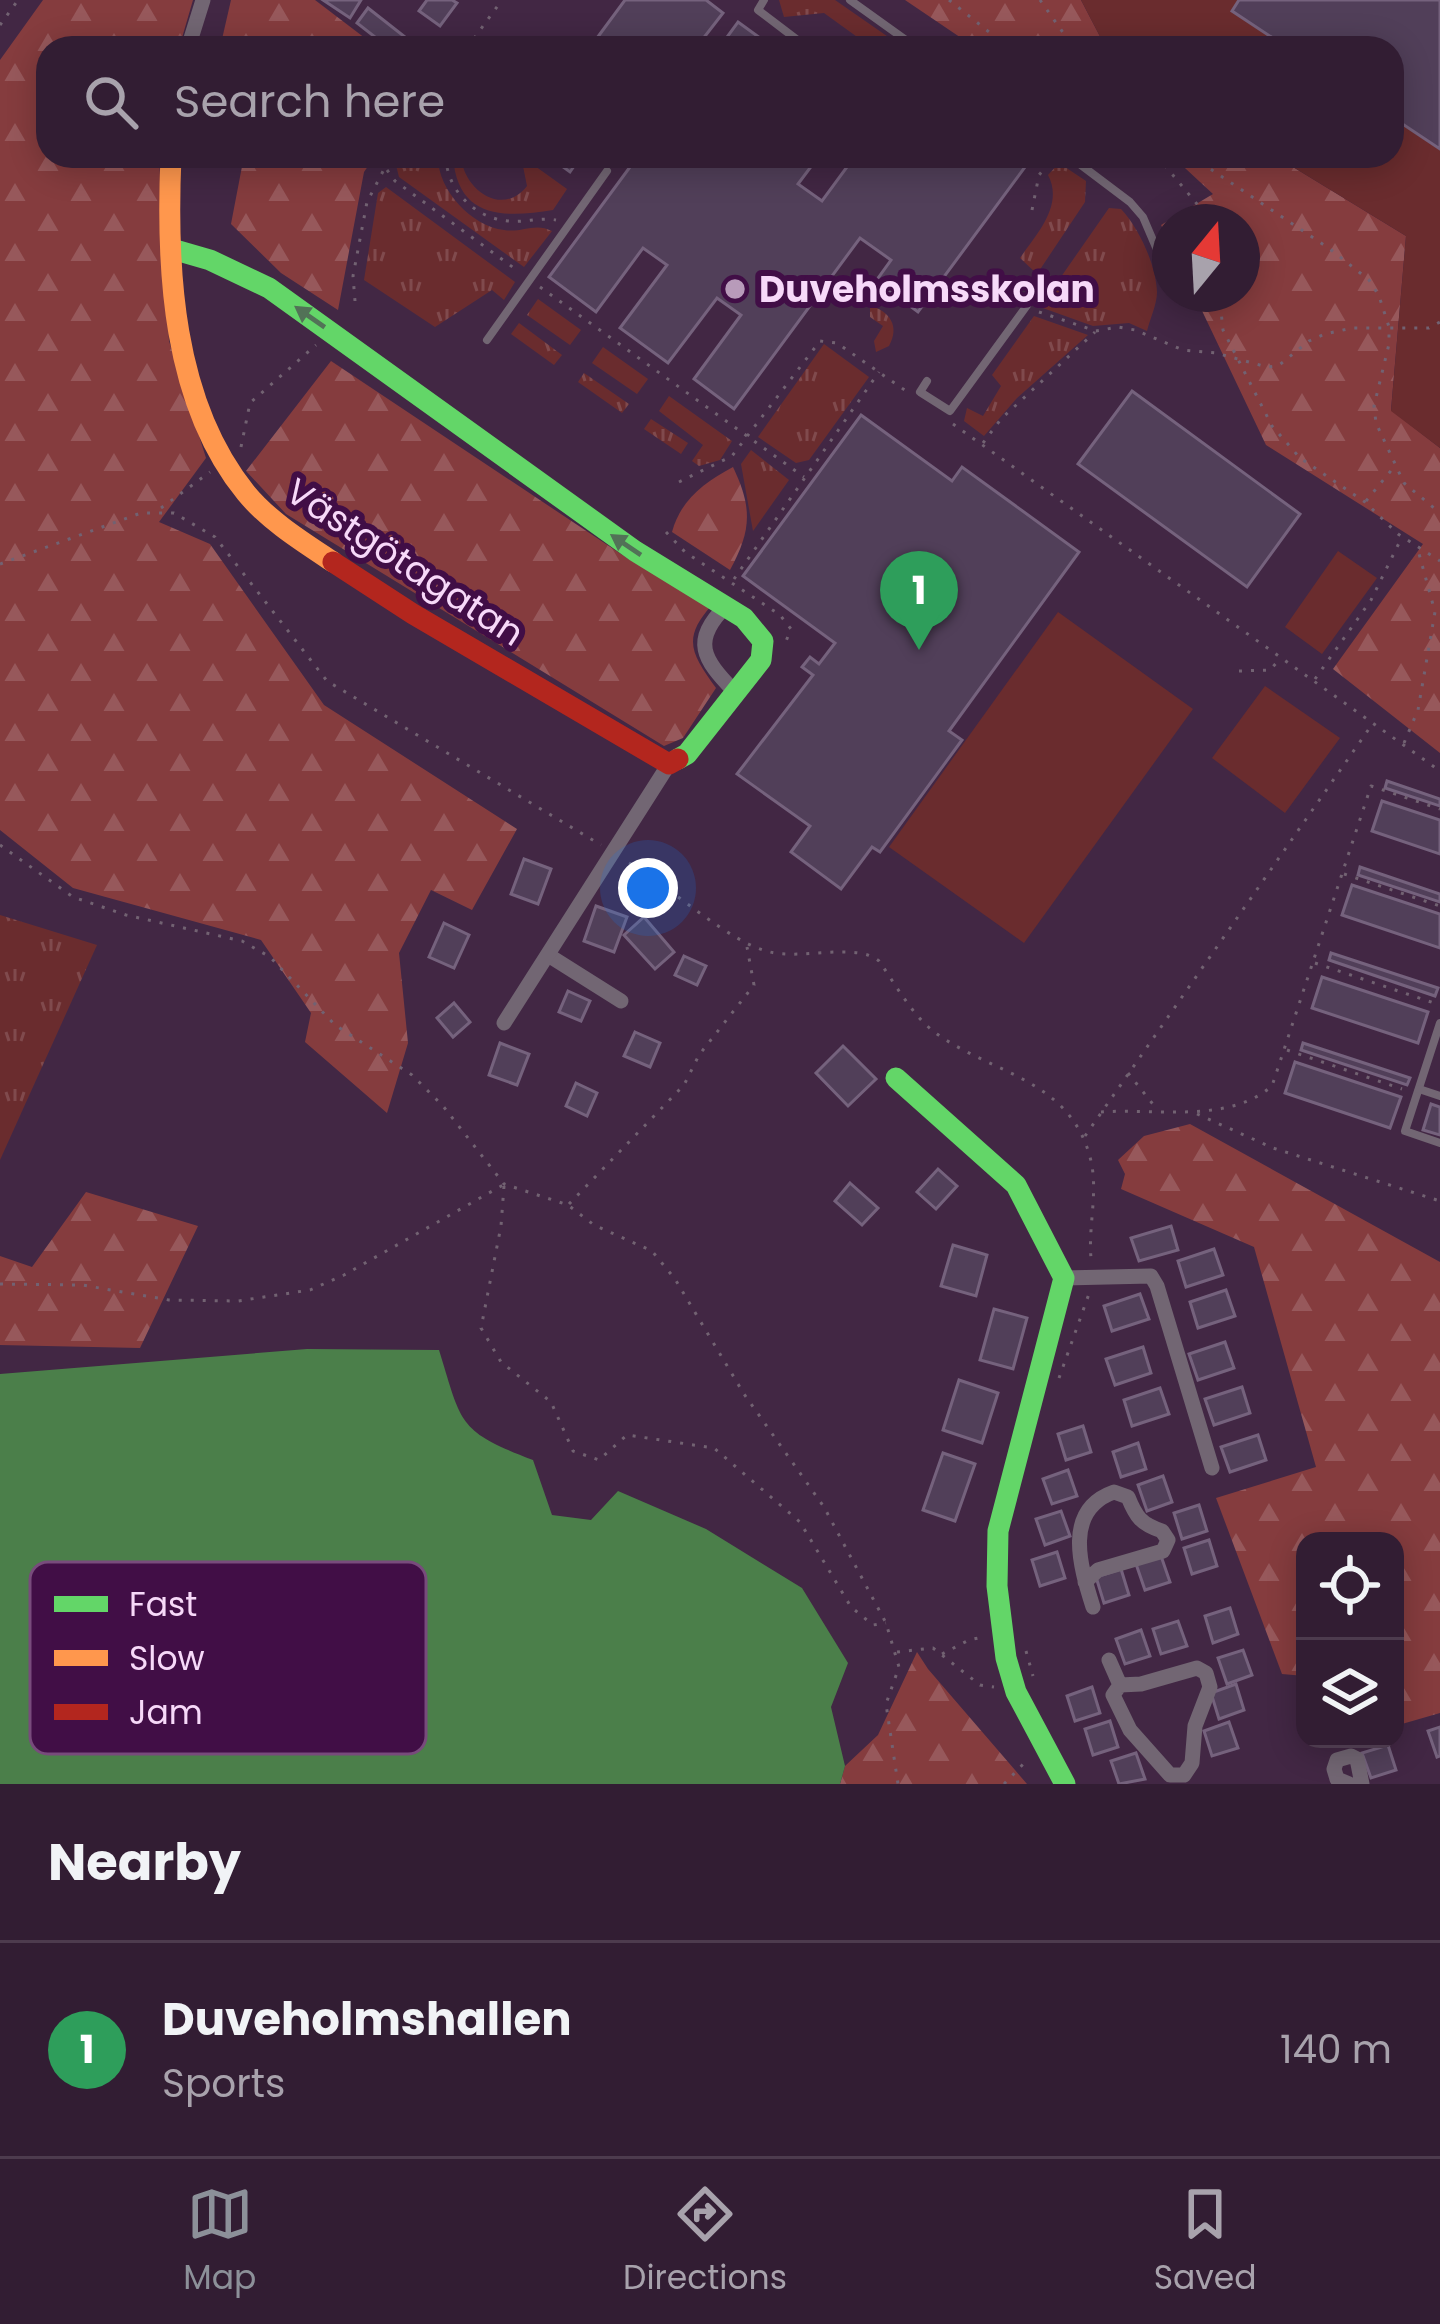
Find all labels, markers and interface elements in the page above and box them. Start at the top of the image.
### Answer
search box [36,36,1404,168]
icon: search [78,69,144,135]
text: Search here [174,70,445,133]
north arrow [1152,204,1260,312]
place label: Duveholmsskolan [759,264,1095,315]
marker: Duveholmsskolan [722,276,748,302]
one-way arrow [293,306,326,329]
street label: Västgötagatan [276,466,534,658]
one-way arrow [610,534,643,556]
pin: 1 [880,551,958,650]
your location [618,858,678,918]
map controls [1296,1532,1404,1748]
button: locate [1296,1532,1404,1640]
legend [30,1562,426,1754]
text: Fast [129,1581,197,1628]
text: Slow [129,1635,205,1682]
button: layers [1296,1640,1404,1748]
text: Jam [129,1689,203,1736]
text: Nearby [48,1826,241,1898]
text: Duveholmshallen [162,1988,571,2051]
text: 1 [80,2022,94,2077]
text: 140 m [1280,2022,1392,2077]
text: Sports [162,2056,285,2111]
tab: Map [183,2181,256,2303]
tab: Directions [623,2181,787,2303]
tab: Saved [1154,2181,1257,2303]

